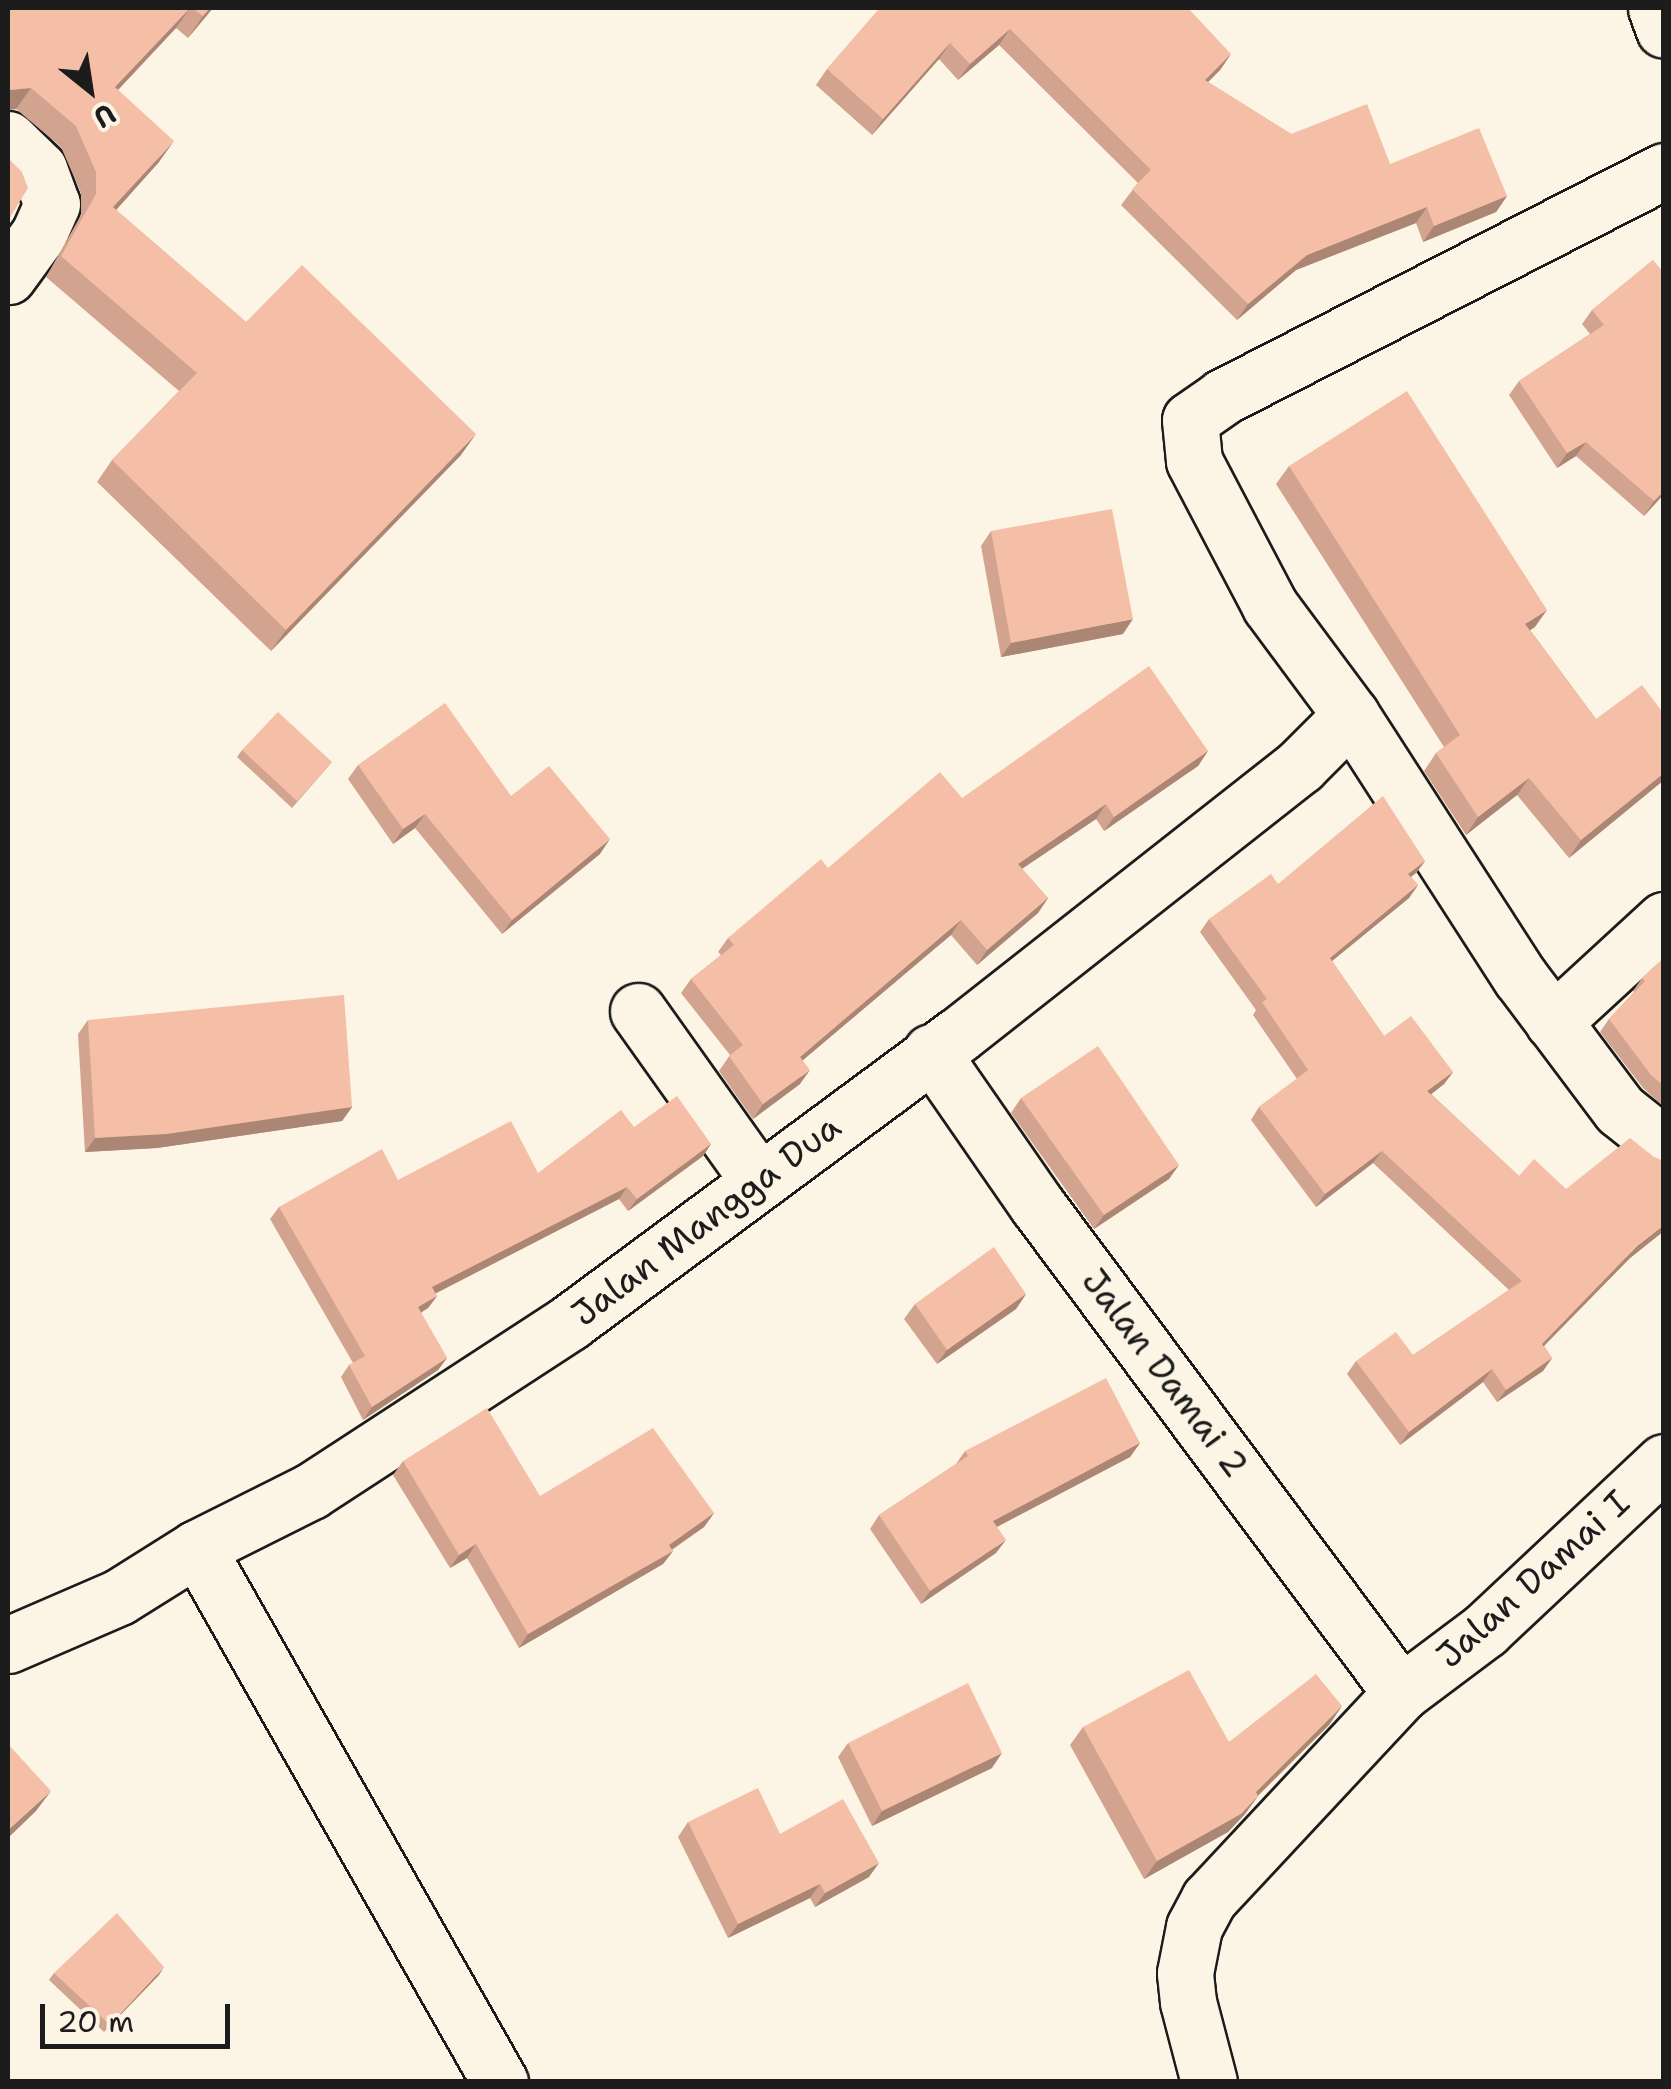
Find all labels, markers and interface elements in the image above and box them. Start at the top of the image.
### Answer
north arrow [40,40,140,140]
text: U [87,95,123,137]
street label: Jalan Mangga Dua [563,1105,849,1335]
street label: Jalan Damai 2 [1073,1261,1257,1485]
street label: Jalan Damai I [1428,1481,1638,1677]
scale bar [45,1984,235,2046]
text: 20 m [57,2001,134,2042]

